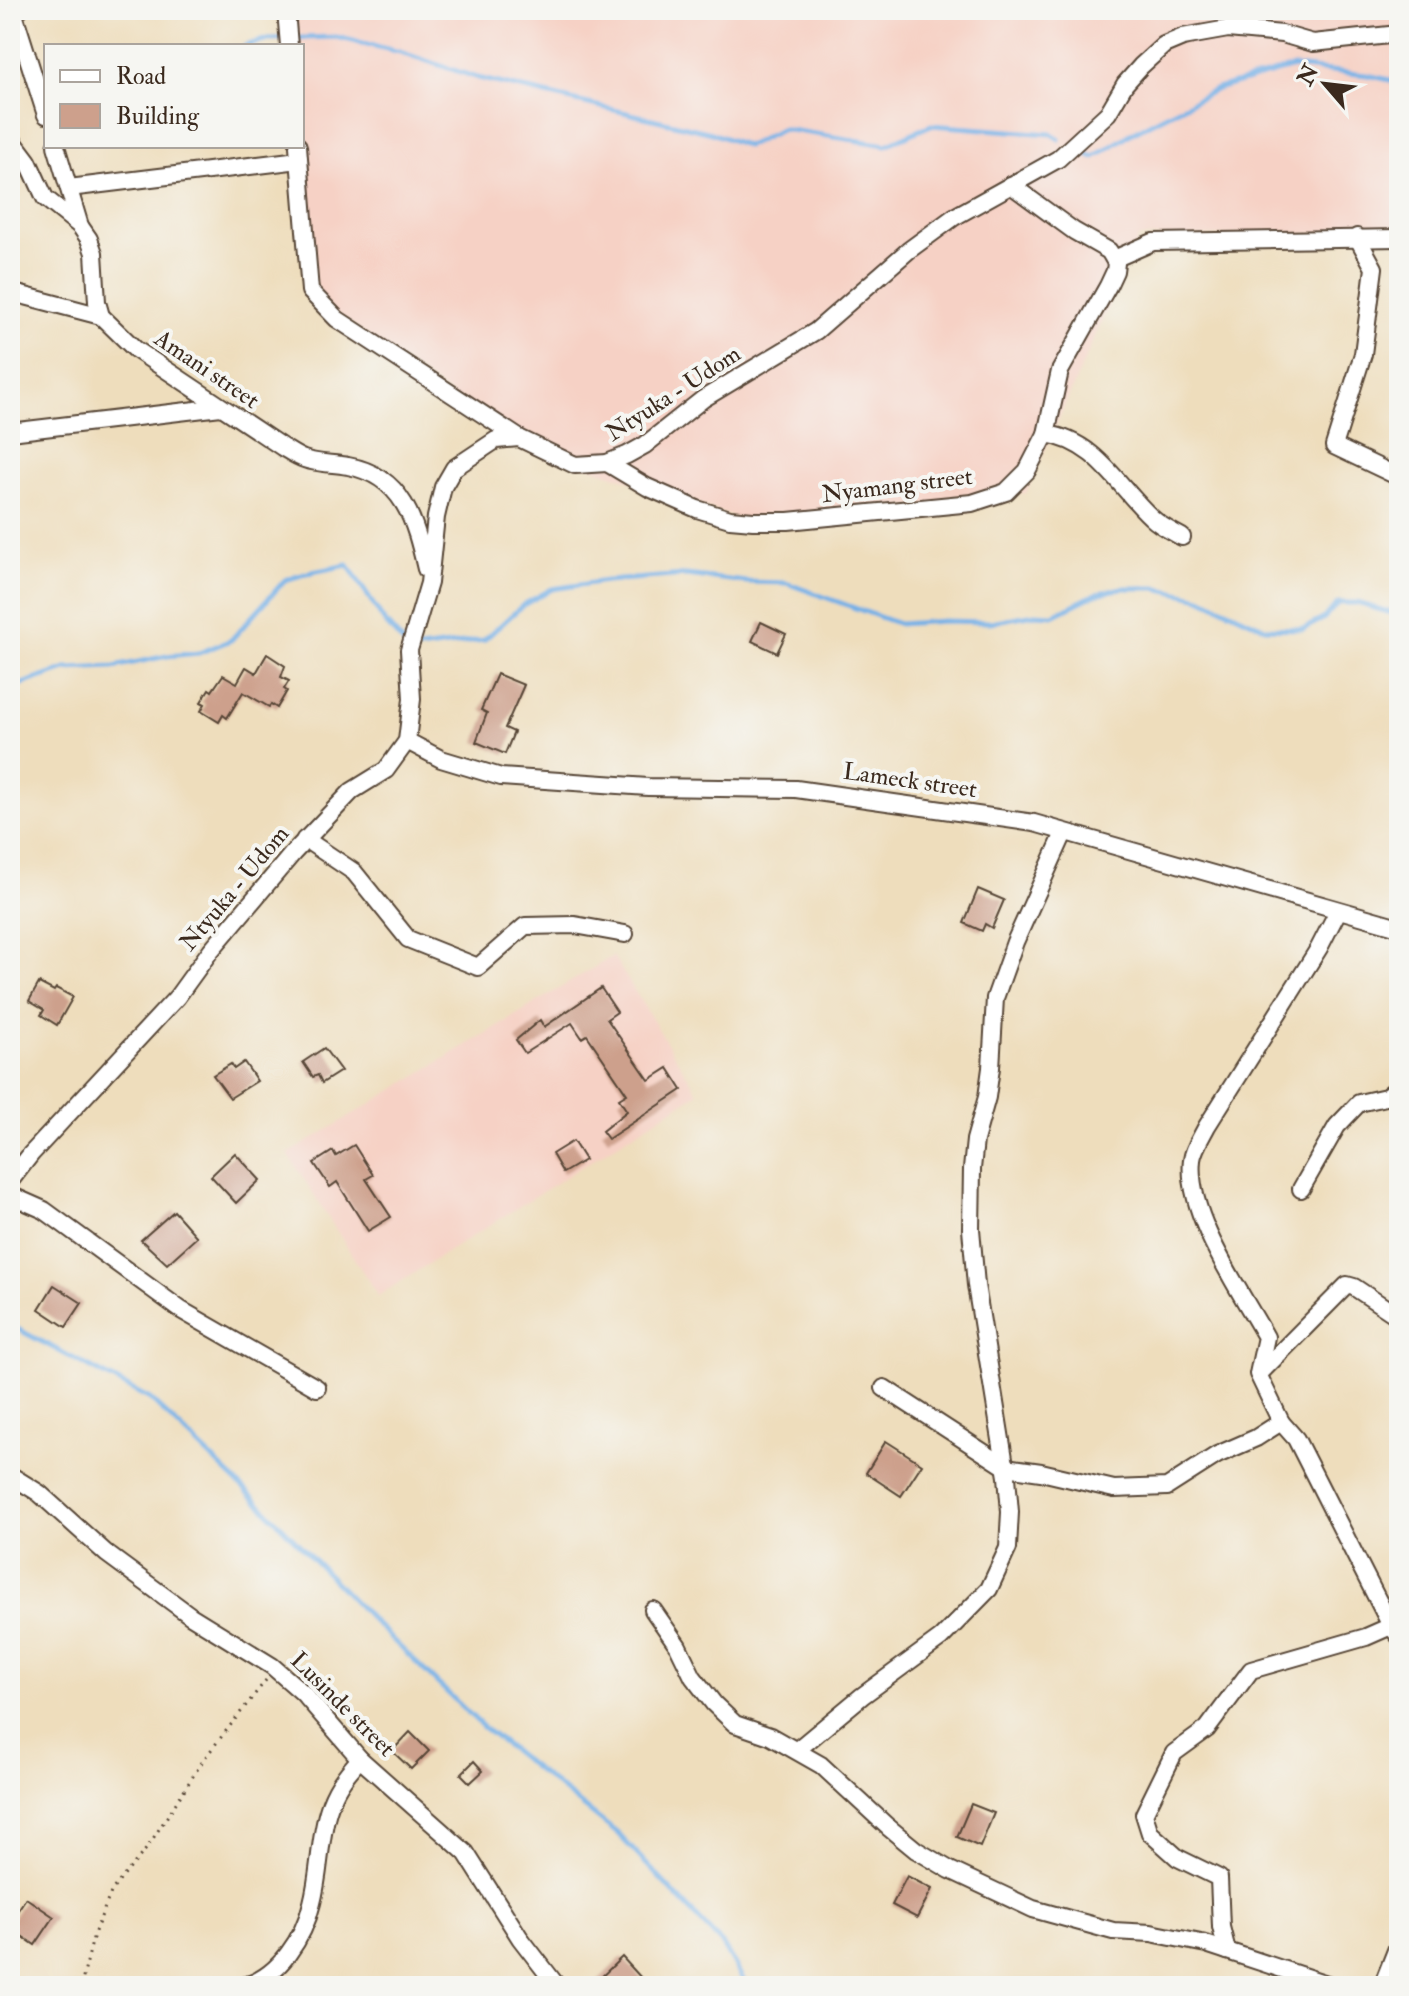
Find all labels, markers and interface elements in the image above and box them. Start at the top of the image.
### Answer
legend [44,44,304,148]
north arrow [1285,44,1365,124]
text: N [1291,60,1325,91]
text: Road [116,61,166,92]
text: Building [116,101,200,132]
street label: Amani street [147,322,265,416]
street label: Ntyuka - Udom [600,338,747,449]
street label: Nyamang street [820,461,974,510]
street label: Lameck street [841,756,979,805]
street label: Ntyuka - Udom [173,819,296,958]
street label: Lusinde street [283,1645,402,1764]

